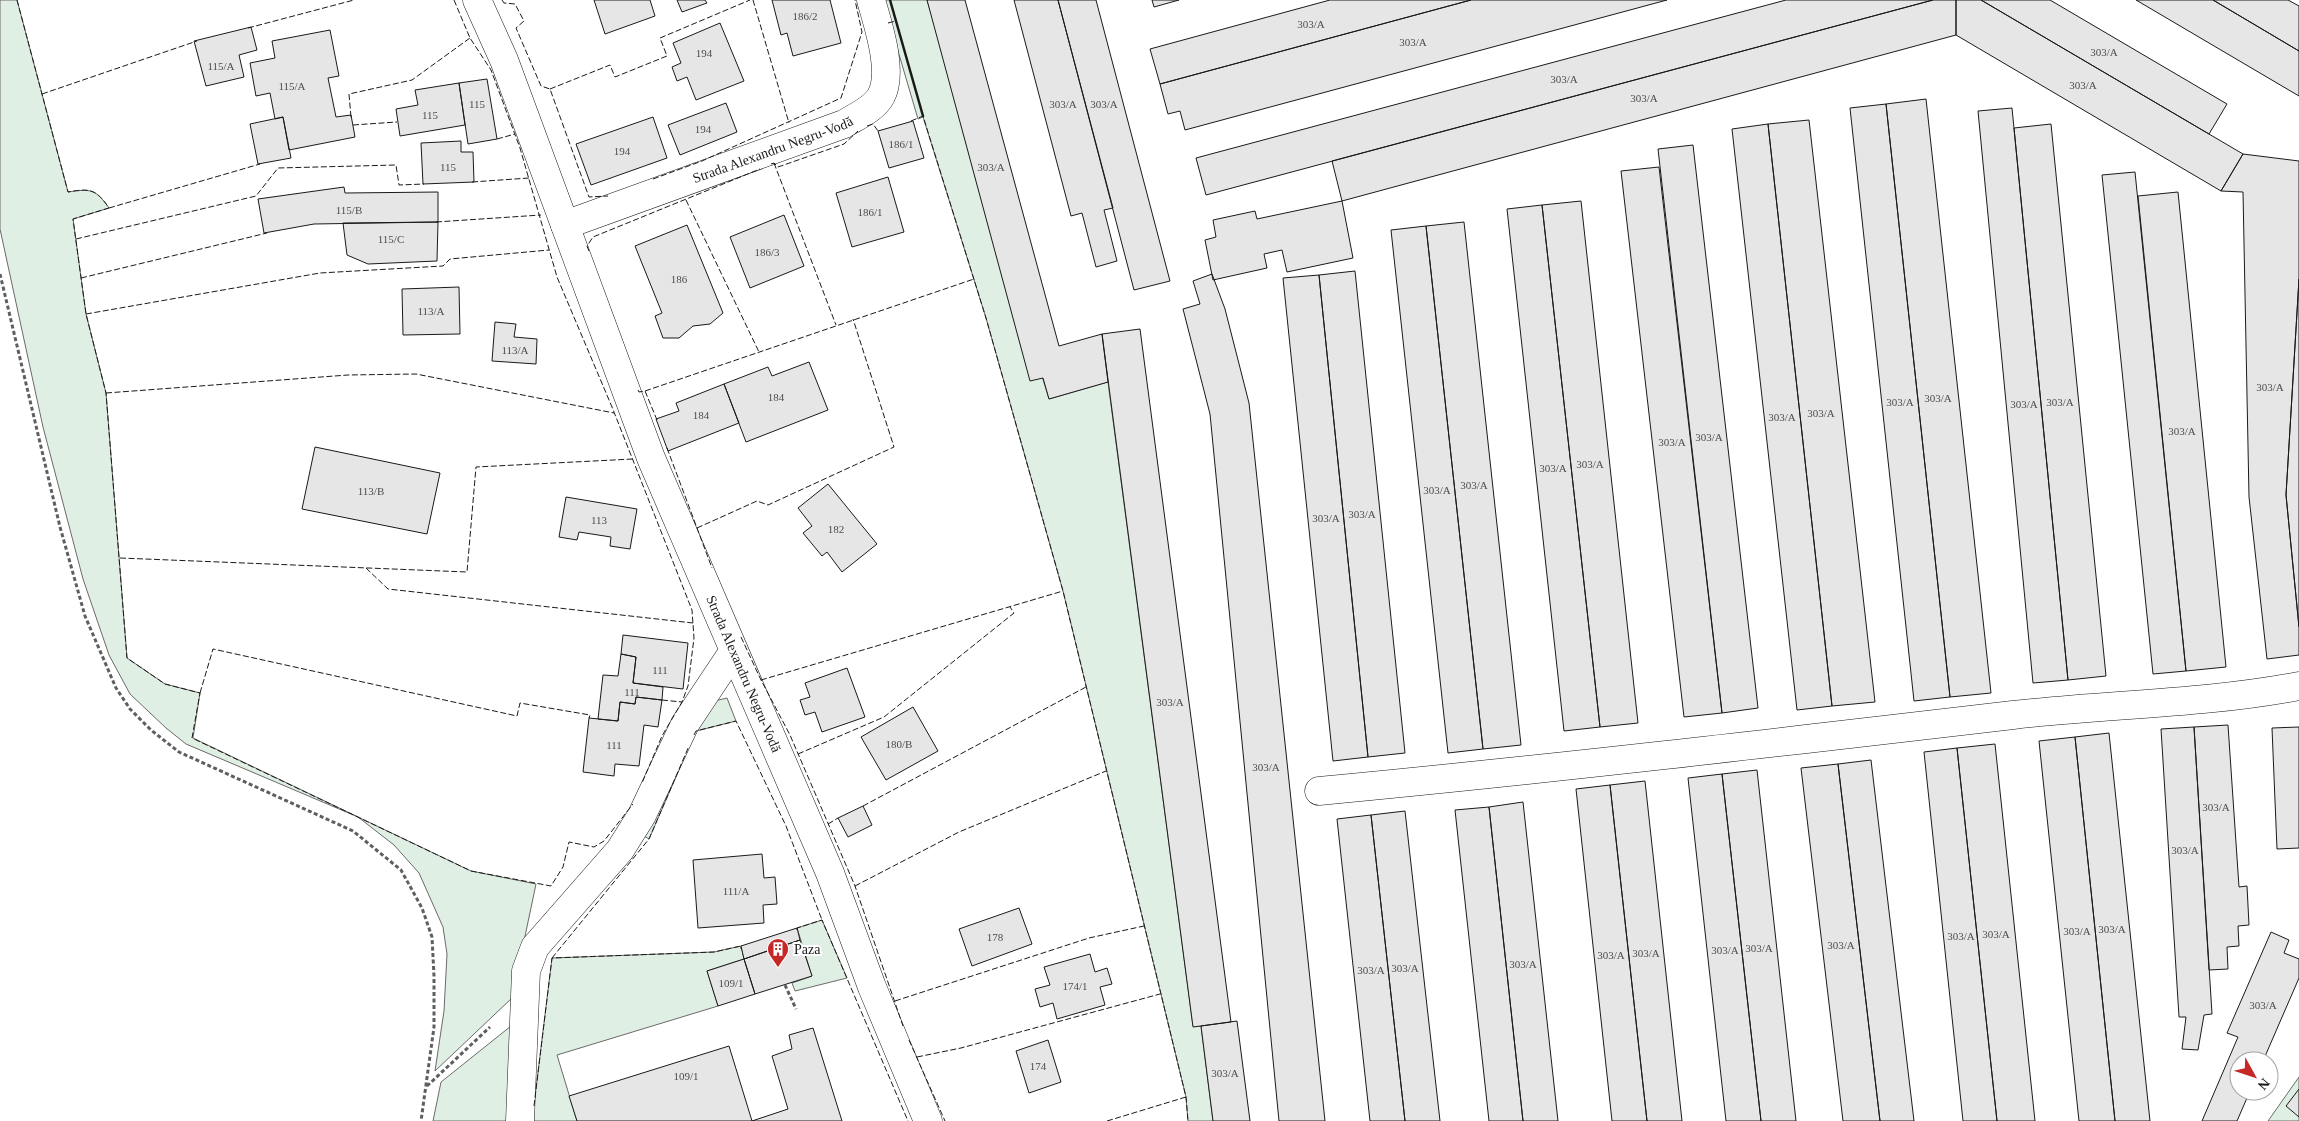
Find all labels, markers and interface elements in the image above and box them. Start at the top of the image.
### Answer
house number: 186/2 [792,10,818,22]
house number: 303/A [1297,18,1325,30]
house number: 303/A [1399,36,1427,48]
house number: 303/A [2090,46,2118,58]
house number: 194 [696,47,713,59]
house number: 115/A [207,60,235,72]
house number: 303/A [1550,73,1578,85]
house number: 303/A [2069,79,2097,91]
house number: 115/A [278,80,306,92]
house number: 303/A [1630,92,1658,104]
house number: 115 [469,98,486,110]
house number: 303/A [1049,98,1077,110]
house number: 303/A [1090,98,1118,110]
house number: 115 [422,109,439,121]
street label: Strada Alexandru Negru-Vodă [691,113,856,186]
house number: 194 [695,123,712,135]
house number: 186/1 [888,138,914,150]
house number: 194 [614,145,631,157]
house number: 115 [440,161,457,173]
house number: 303/A [977,161,1005,173]
house number: 115/B [336,204,362,216]
house number: 186/1 [857,206,883,218]
house number: 115/C [378,233,404,245]
house number: 186/3 [754,246,780,258]
house number: 186 [671,273,688,285]
house number: 113/A [417,305,445,317]
house number: 113/A [501,344,529,356]
house number: 303/A [2256,381,2284,393]
house number: 184 [768,391,785,403]
house number: 303/A [1924,392,1952,404]
house number: 303/A [1886,396,1914,408]
house number: 303/A [2046,396,2074,408]
house number: 303/A [2010,398,2038,410]
house number: 303/A [1807,407,1835,419]
house number: 184 [693,409,710,421]
house number: 303/A [1768,411,1796,423]
house number: 303/A [2168,425,2196,437]
house number: 303/A [1695,431,1723,443]
house number: 303/A [1658,436,1686,448]
house number: 303/A [1576,458,1604,470]
house number: 303/A [1539,462,1567,474]
house number: 303/A [1460,479,1488,491]
house number: 303/A [1423,484,1451,496]
house number: 113/B [358,485,384,497]
house number: 303/A [1348,508,1376,520]
house number: 303/A [1312,512,1340,524]
house number: 113 [591,514,608,526]
house number: 182 [828,523,844,535]
street label: Strada Alexandru Negru-Vodă [703,593,784,755]
house number: 111 [652,664,668,676]
house number: 111 [624,686,640,698]
house number: 303/A [1156,696,1184,708]
house number: 180/B [886,738,912,750]
house number: 111 [606,739,622,751]
house number: 303/A [1252,761,1280,773]
house number: 303/A [2202,801,2230,813]
house number: 303/A [2171,844,2199,856]
house number: 111/A [723,885,749,897]
house number: 303/A [2098,923,2126,935]
house number: 303/A [2063,925,2091,937]
house number: 303/A [1982,928,2010,940]
house number: 303/A [1947,930,1975,942]
house number: 178 [987,931,1004,943]
building icon: Paza [766,937,790,968]
house number: 303/A [1827,939,1855,951]
place label: Paza [794,942,821,957]
house number: 303/A [1745,942,1773,954]
house number: 303/A [1711,944,1739,956]
house number: 303/A [1632,947,1660,959]
house number: 303/A [1597,949,1625,961]
house number: 303/A [1509,958,1537,970]
house number: 303/A [1391,962,1419,974]
house number: 303/A [1357,964,1385,976]
house number: 109/1 [718,977,744,989]
house number: 174/1 [1062,980,1088,992]
house number: 303/A [2249,999,2277,1011]
north arrow [2229,1051,2279,1101]
house number: 174 [1030,1060,1047,1072]
house number: 303/A [1211,1067,1239,1079]
house number: 109/1 [673,1070,699,1082]
text: N [2255,1075,2273,1093]

